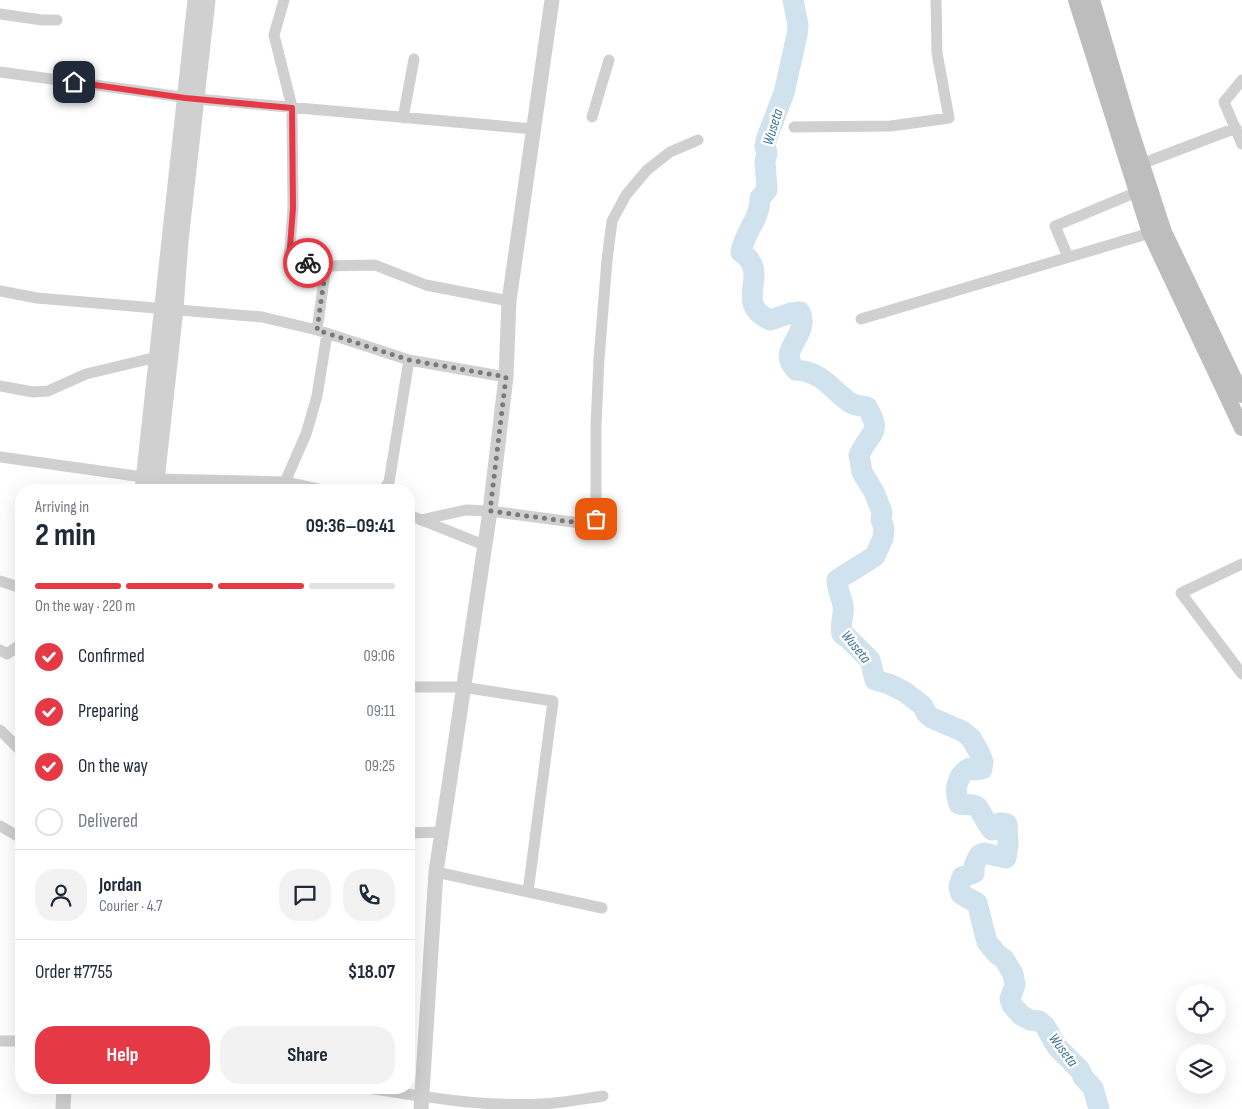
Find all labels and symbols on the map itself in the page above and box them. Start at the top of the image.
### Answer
pin [53,61,95,103]
water label: Wuseta [758,106,788,148]
courier [283,238,333,288]
pin [575,498,617,540]
water label: Wuseta [837,627,875,667]
water label: Wuseta [1044,1029,1082,1071]

